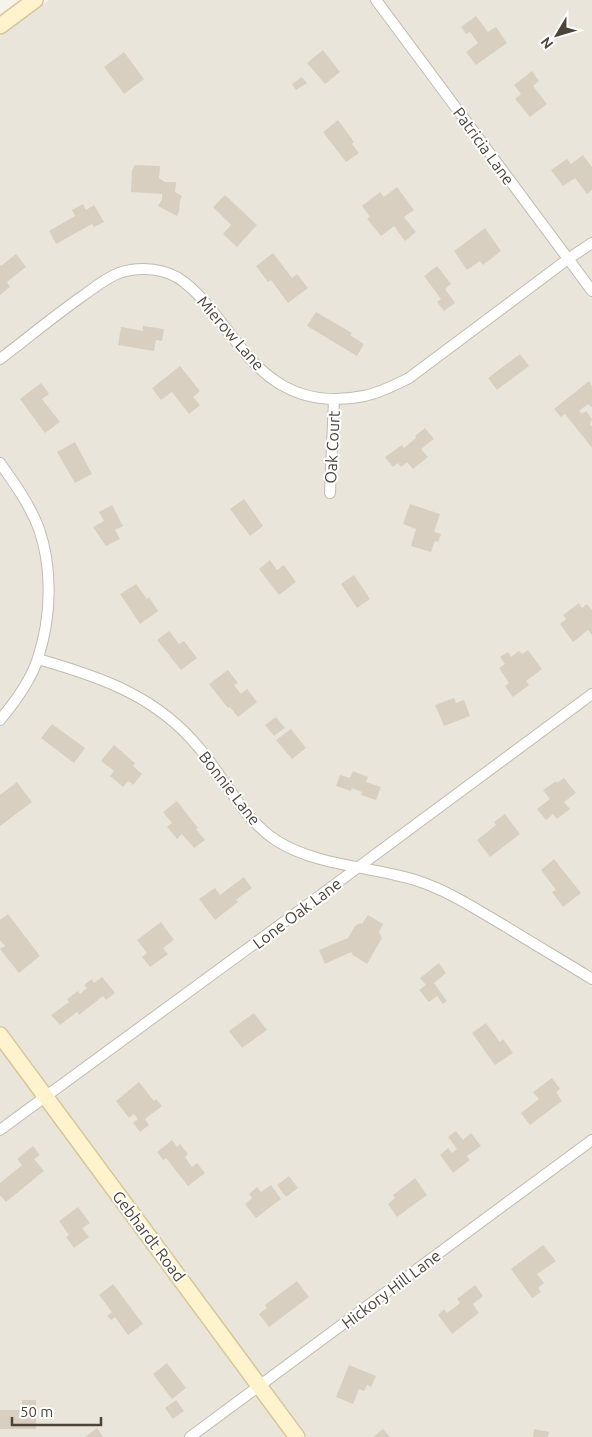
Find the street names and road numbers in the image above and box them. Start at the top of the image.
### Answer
street label: Patricia Lane [450,104,518,188]
street label: Mierow Lane [194,292,268,374]
street label: Oak Court [321,409,343,484]
street label: Bonnie Lane [196,748,264,828]
street label: Lone Oak Lane [249,874,345,952]
street label: Gebhardt Road [109,1187,189,1285]
street label: Hickory Hill Lane [338,1246,444,1332]

